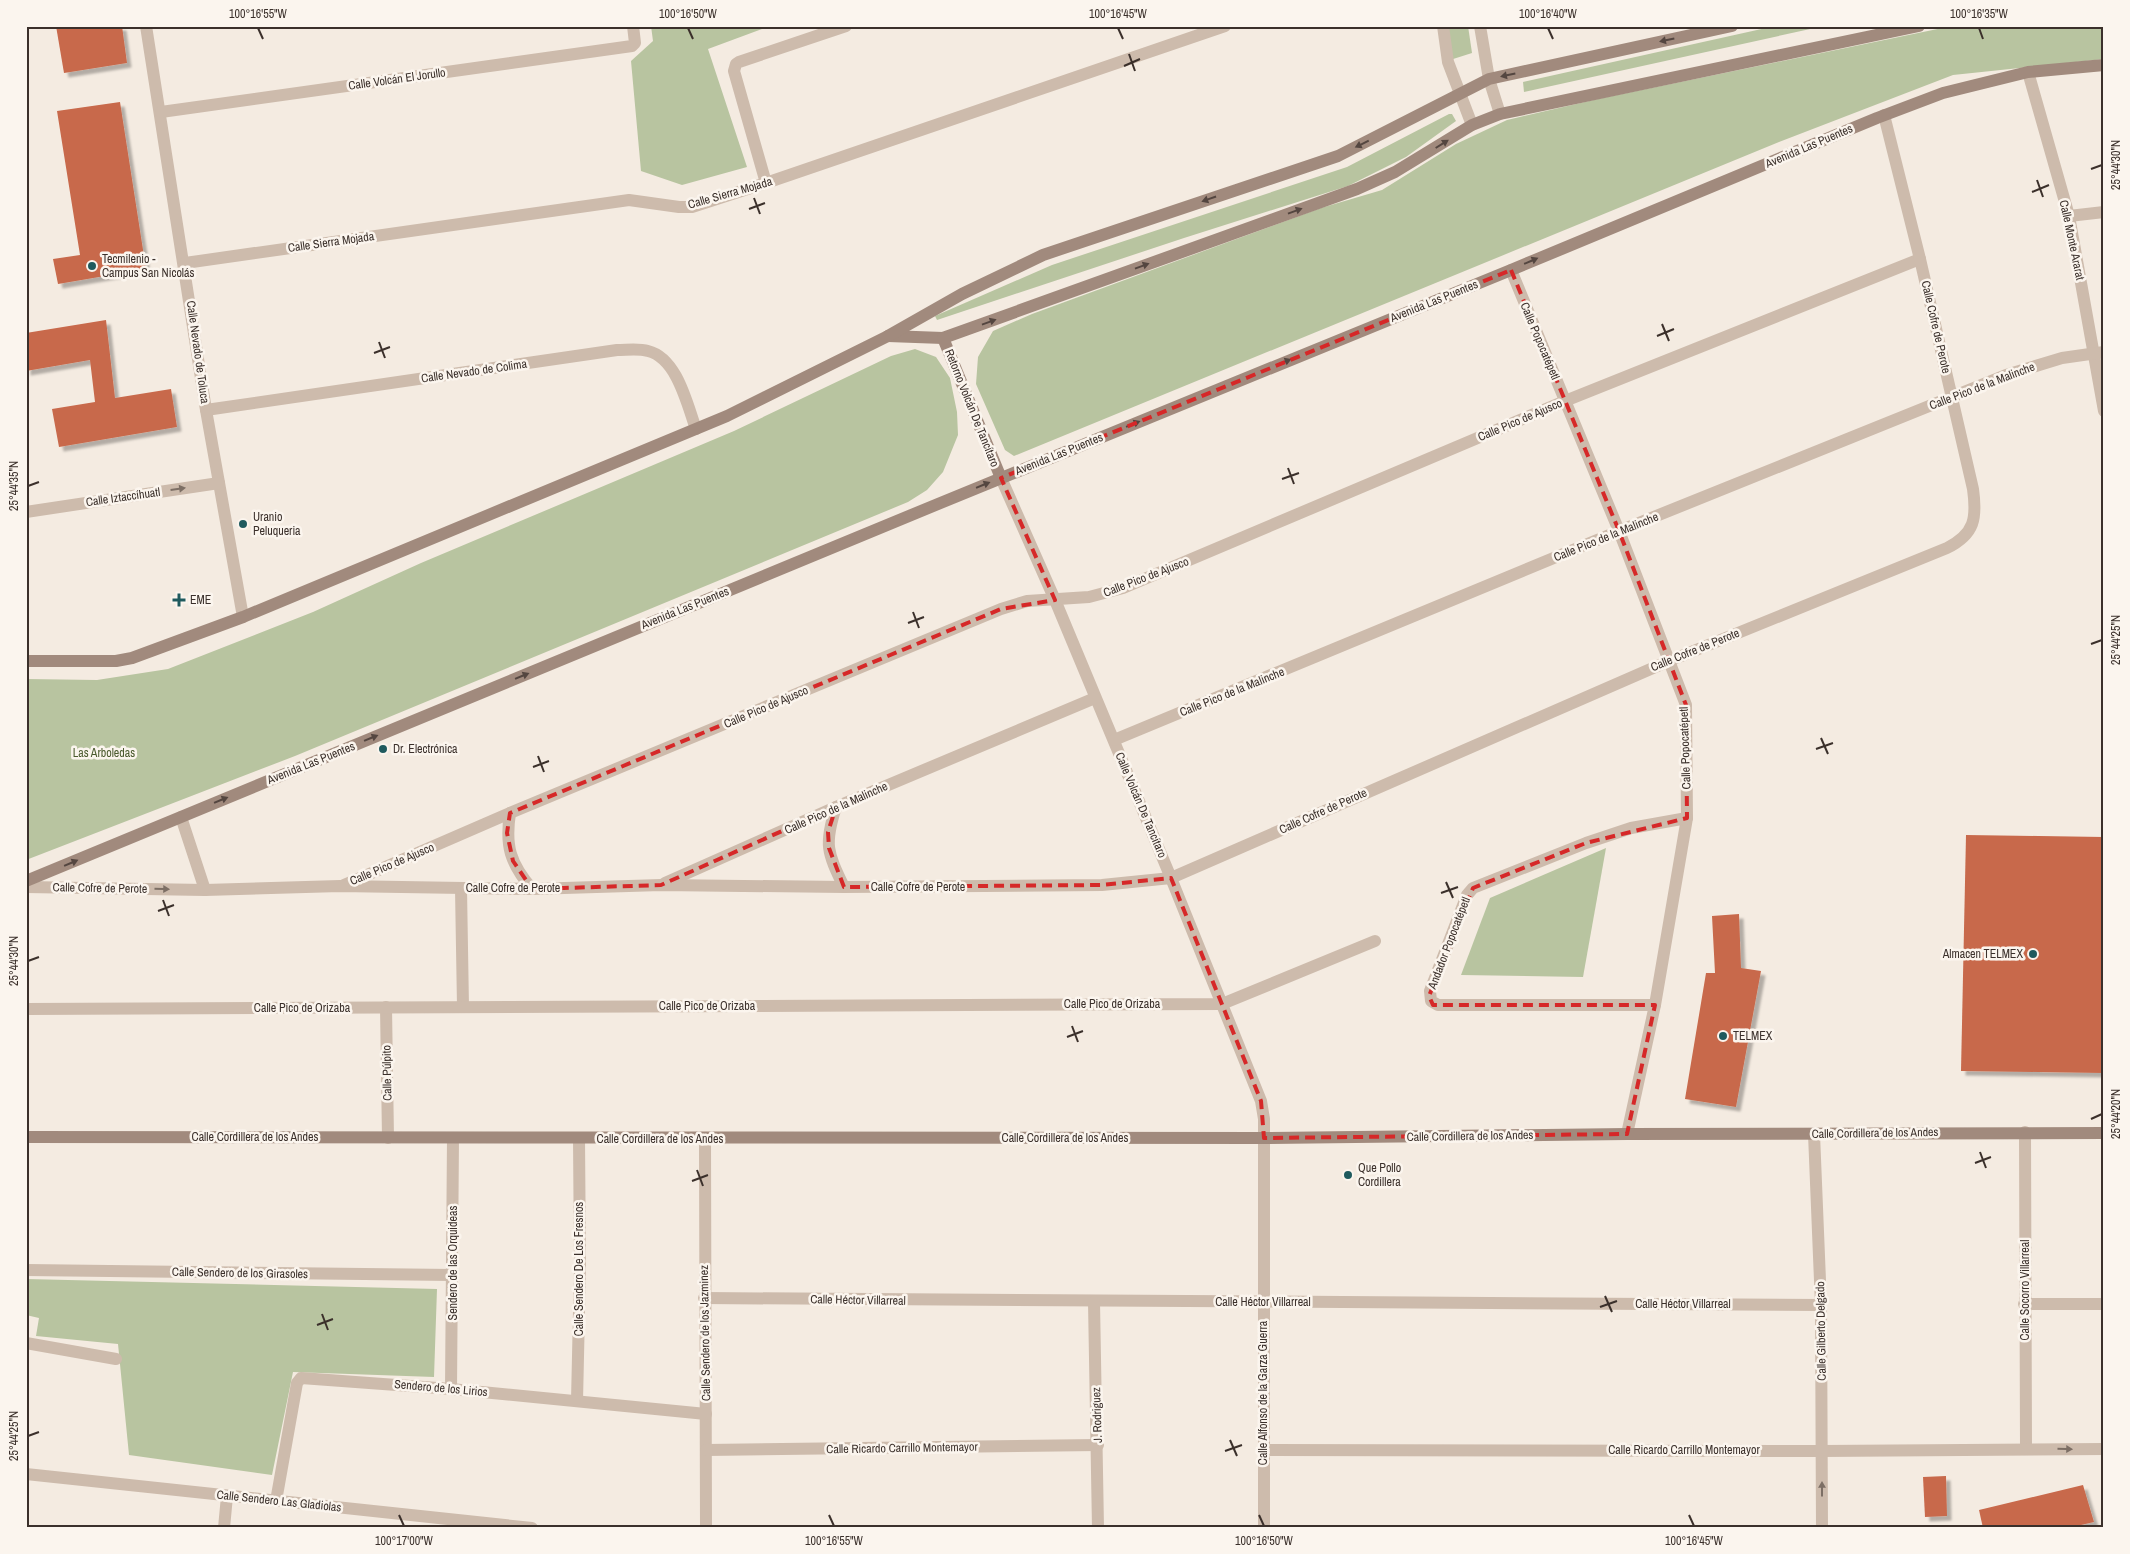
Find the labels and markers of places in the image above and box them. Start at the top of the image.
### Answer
place label: Tecmilenio - Campus San Nicolás [102,251,195,281]
marker: Tecmilenio - Campus San Nicolás [86,260,98,272]
place label: Uranio Peluqueria [253,509,301,539]
marker: Uranio Peluqueria [237,518,249,530]
place label: EME [190,592,211,608]
marker: EME [172,593,186,607]
place label: Dr. Electrónica [393,741,458,757]
marker: Dr. Electrónica [377,743,389,755]
place label: Almacen TELMEX [1942,946,2023,962]
marker: Almacen TELMEX [2027,948,2039,960]
place label: TELMEX [1733,1028,1773,1044]
marker: TELMEX [1717,1030,1729,1042]
place label: Que Pollo Cordillera [1358,1160,1401,1190]
marker: Que Pollo Cordillera [1342,1169,1354,1181]

